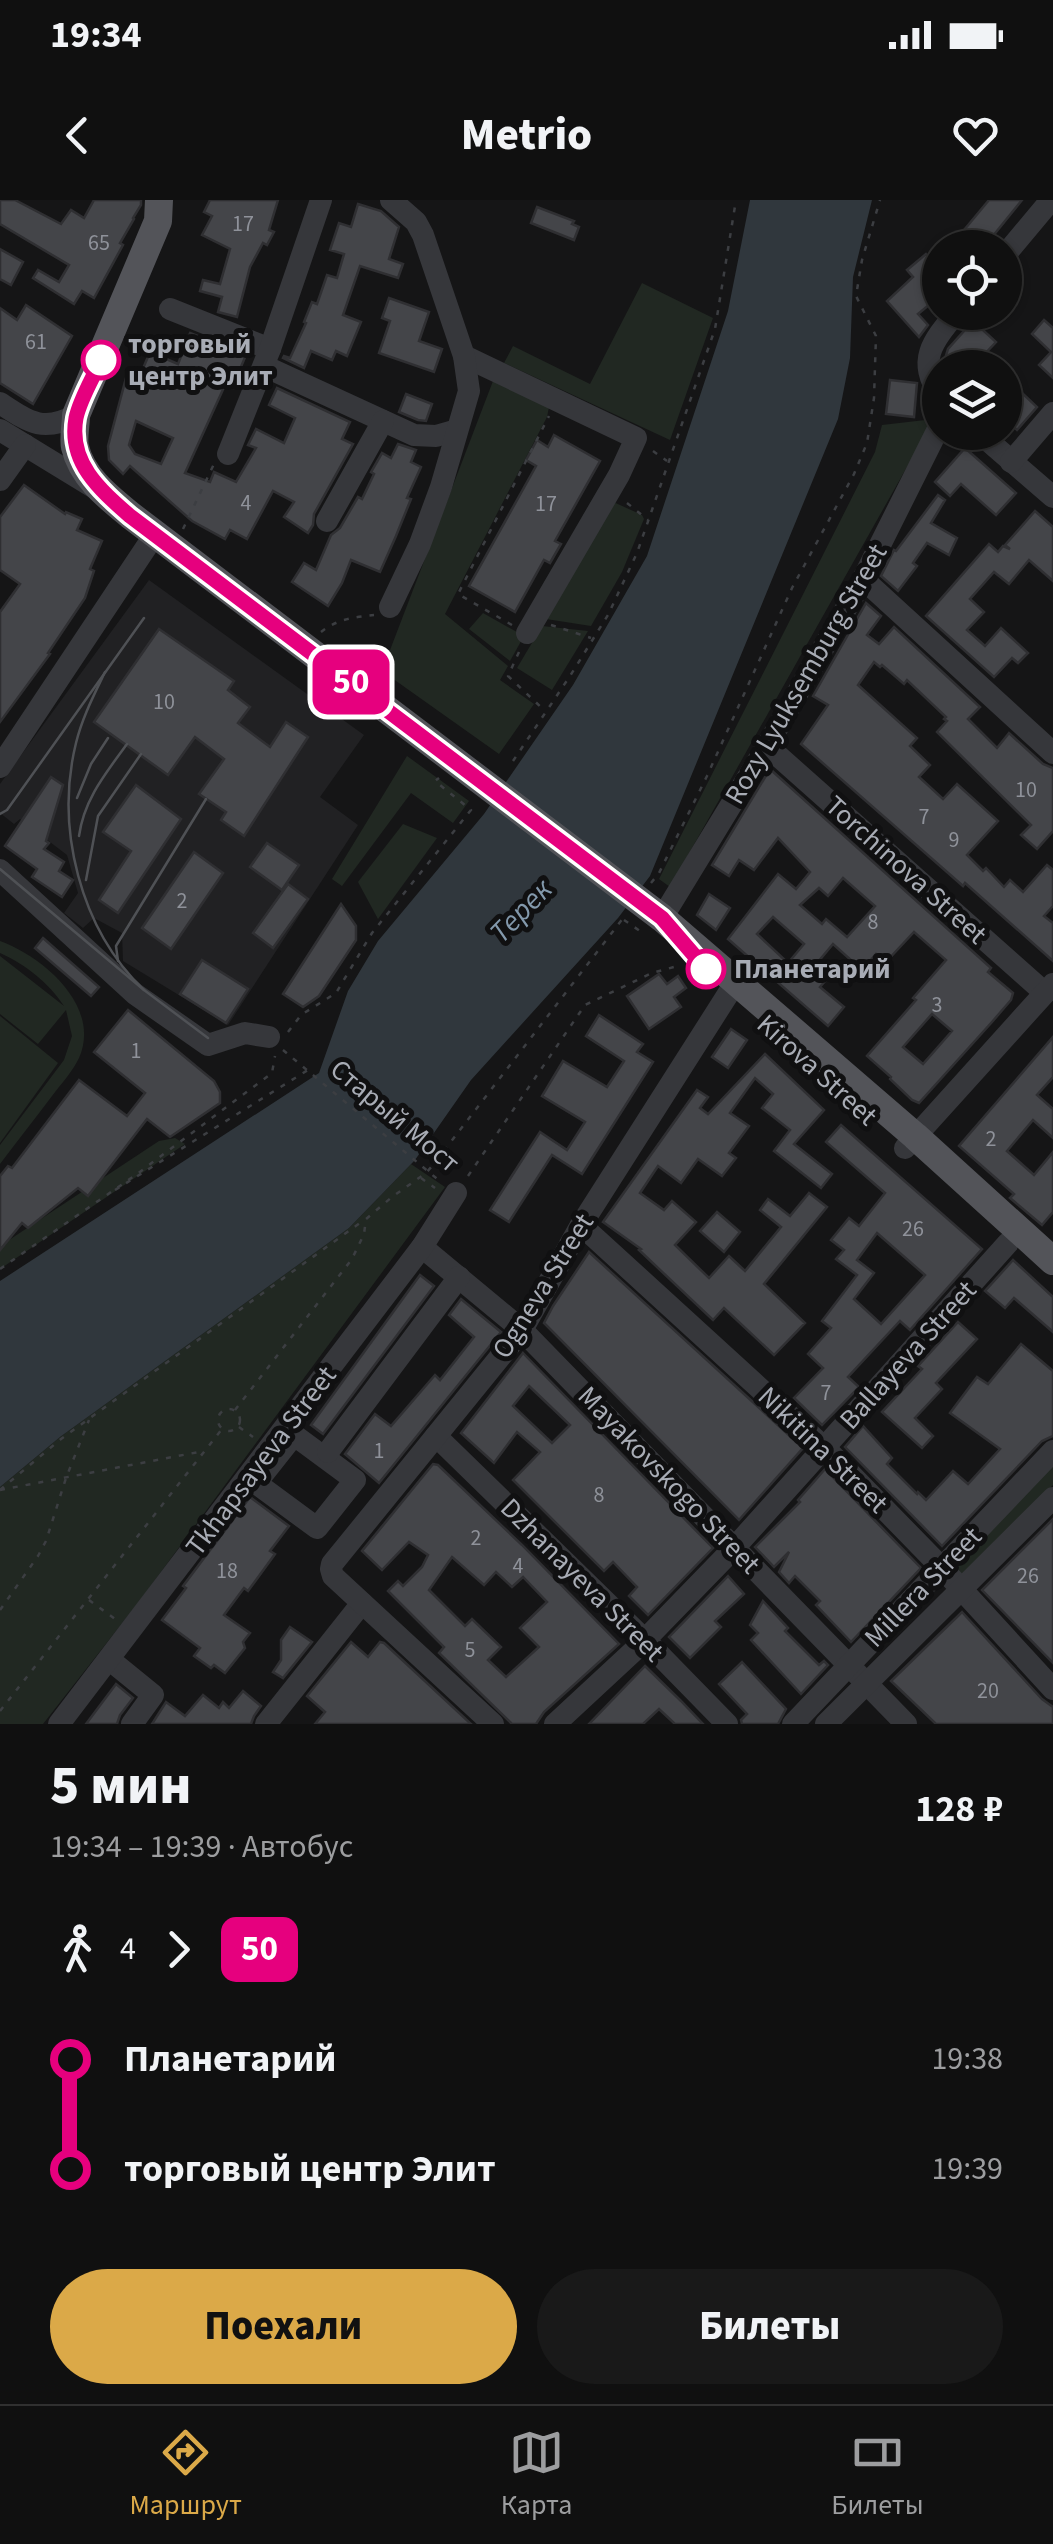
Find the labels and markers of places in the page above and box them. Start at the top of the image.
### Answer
place label: торговый центр Элит [128,324,273,396]
marker: торговый центр Элит [82,341,120,379]
place label: Планетарий [734,949,891,989]
marker: Планетарий [687,950,725,988]

